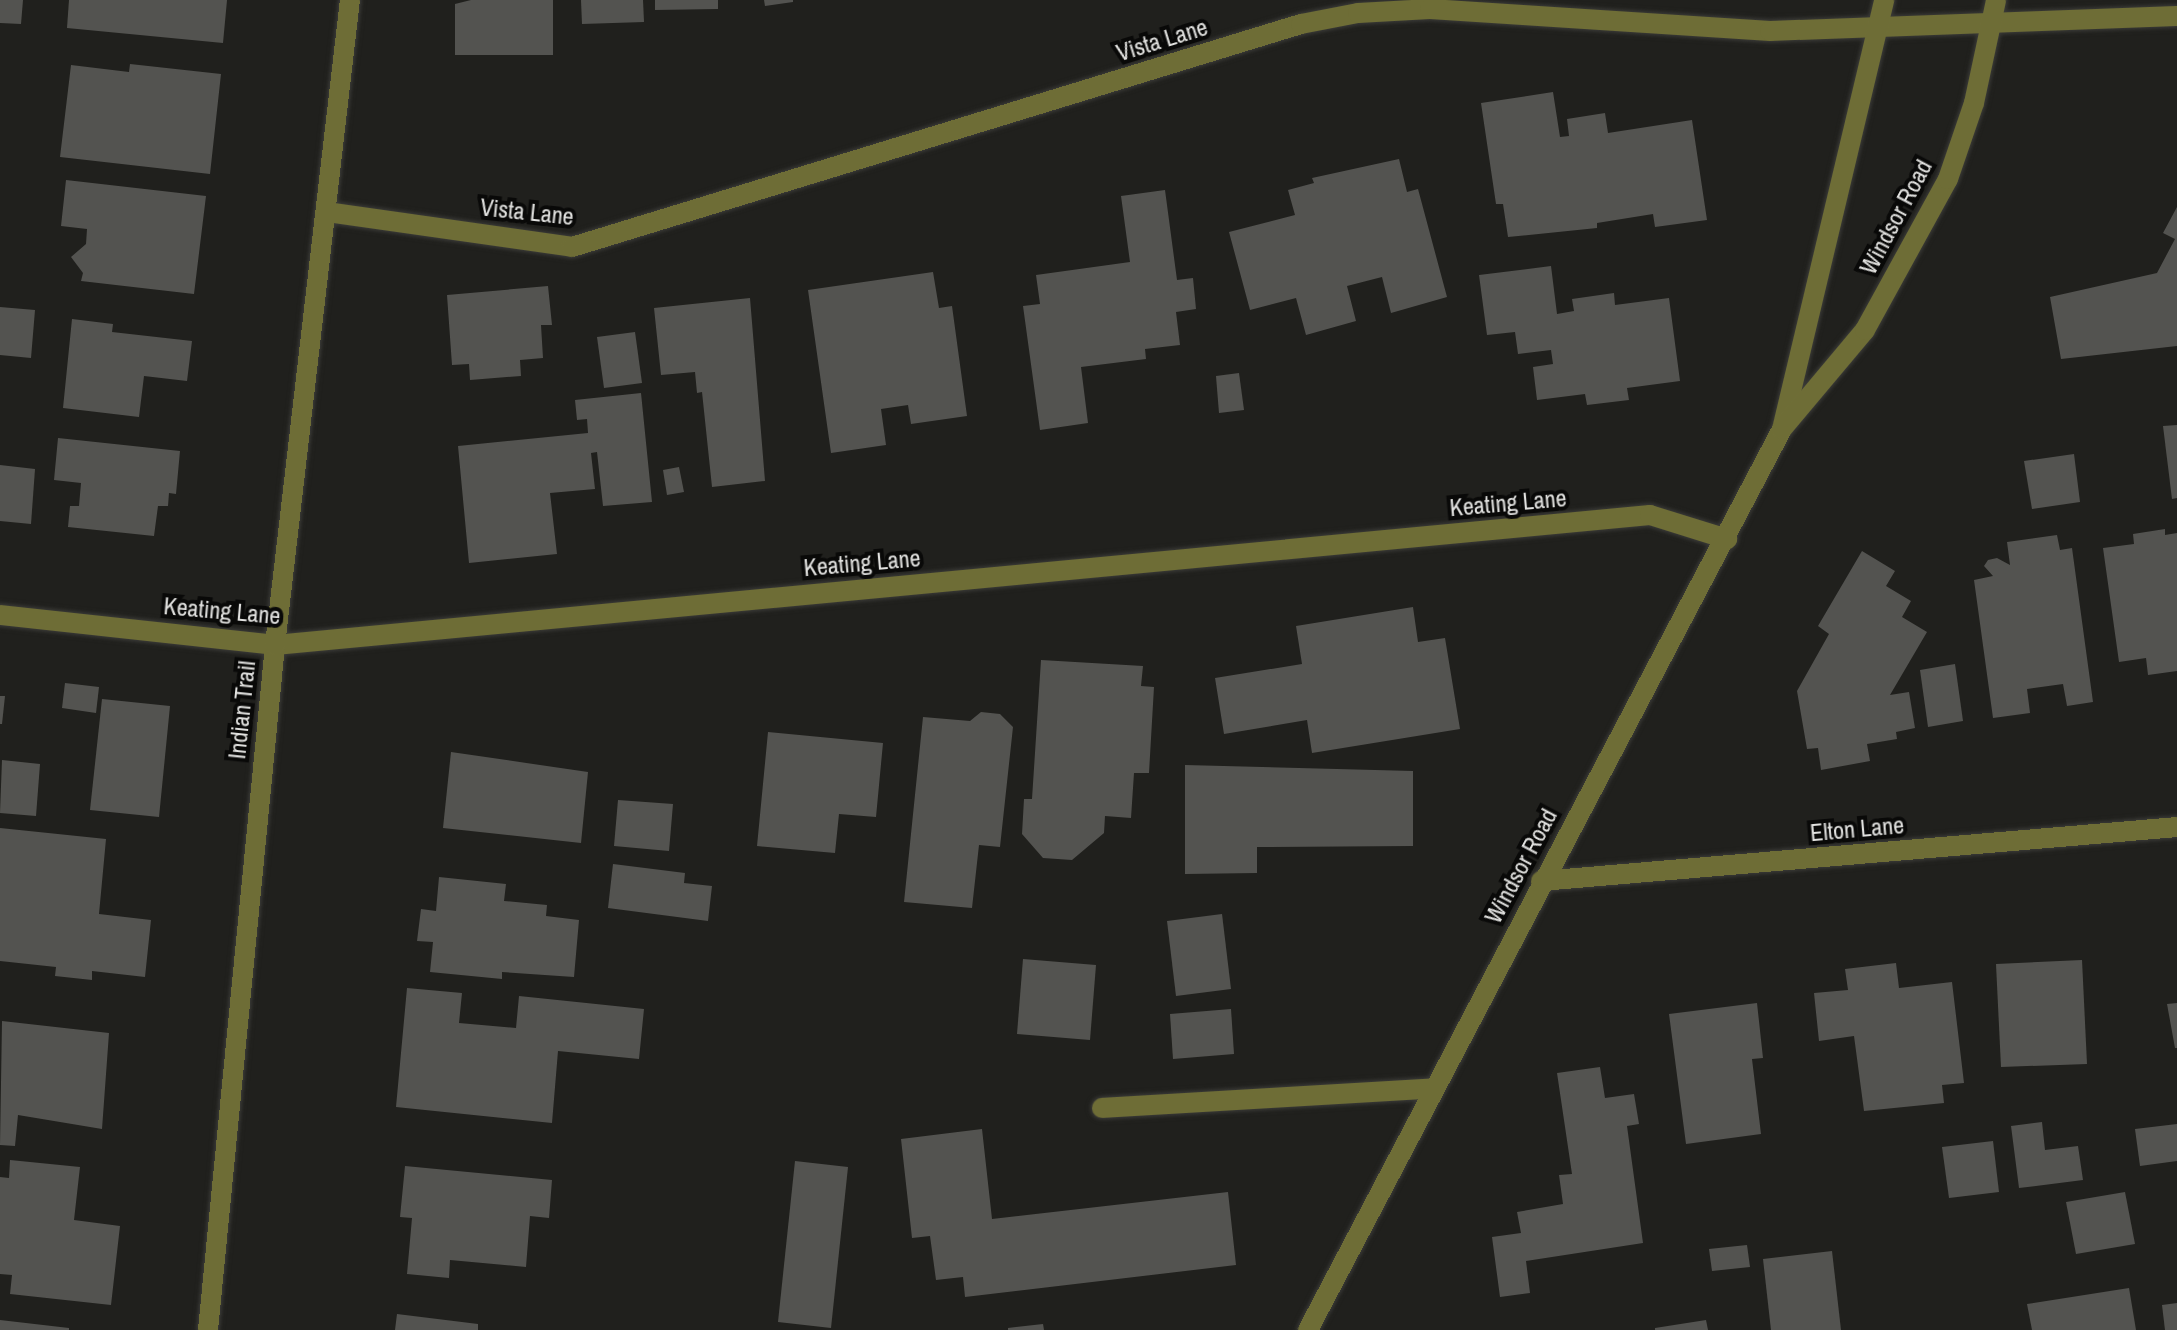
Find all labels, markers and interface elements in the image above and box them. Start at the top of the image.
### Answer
street label: Vista Lane [1113,13,1211,67]
street label: Windsor Road [1854,155,1938,279]
street label: Vista Lane [479,193,575,231]
street label: Keating Lane [1448,484,1568,522]
street label: Keating Lane [802,544,922,582]
street label: Keating Lane [162,592,282,630]
street label: Indian Trail [223,659,261,761]
street label: Windsor Road [1479,804,1563,928]
street label: Elton Lane [1809,811,1905,847]

